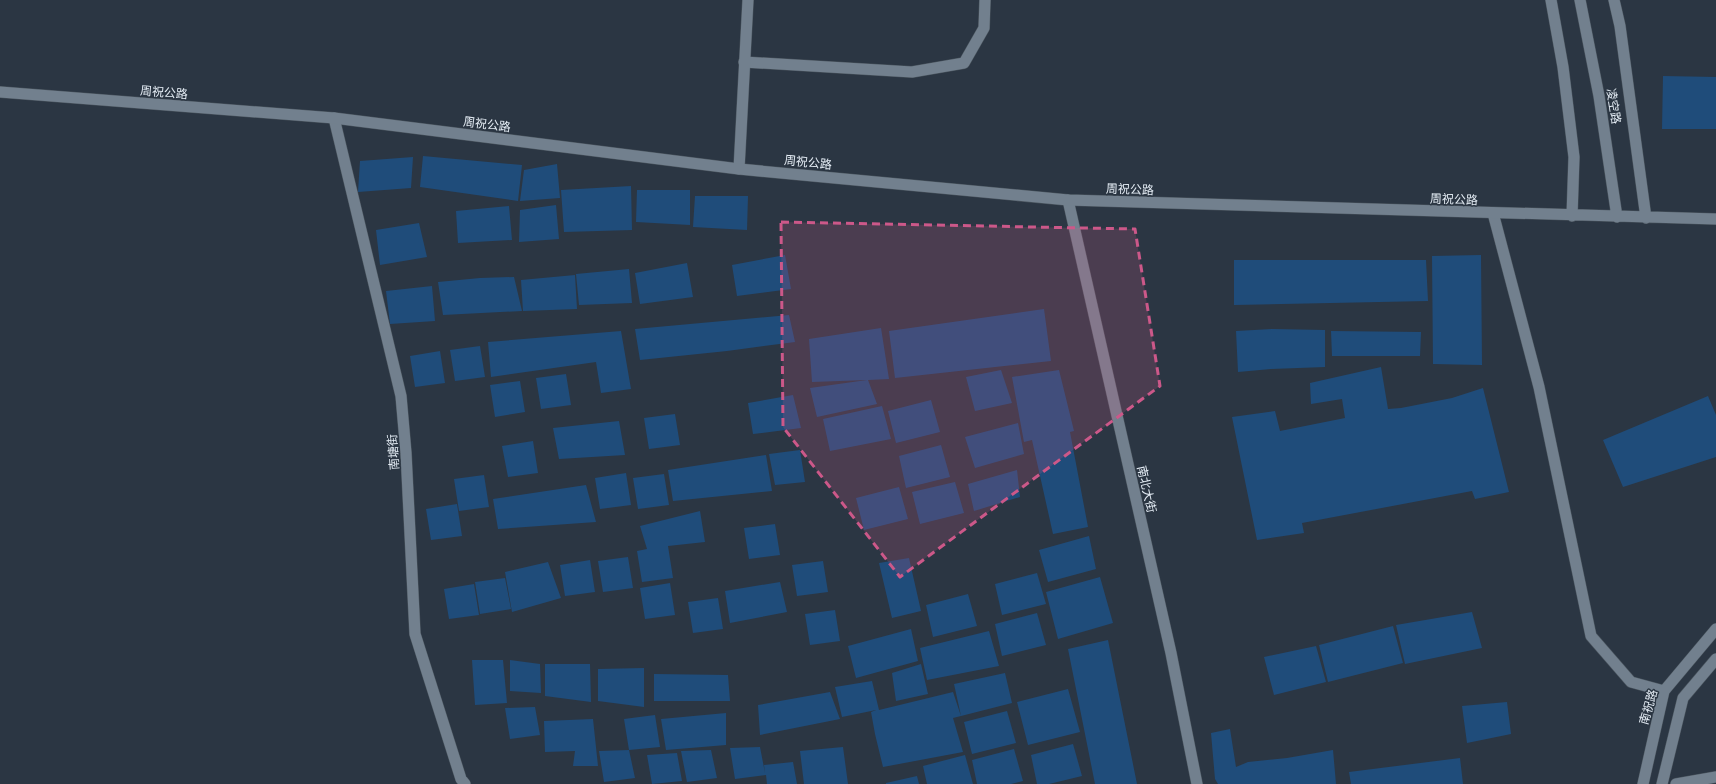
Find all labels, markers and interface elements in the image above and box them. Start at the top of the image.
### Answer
street label: 周祝公路 [139,80,189,104]
street label: 凌空路 [1602,87,1626,125]
street label: 周祝公路 [462,112,512,136]
street label: 周祝公路 [783,150,833,174]
street label: 周祝公路 [1106,179,1154,199]
street label: 周祝公路 [1430,189,1478,209]
street label: 南塘街 [382,433,404,471]
street label: 南北大街 [1132,463,1162,515]
street label: 南祝路 [1634,687,1662,727]

